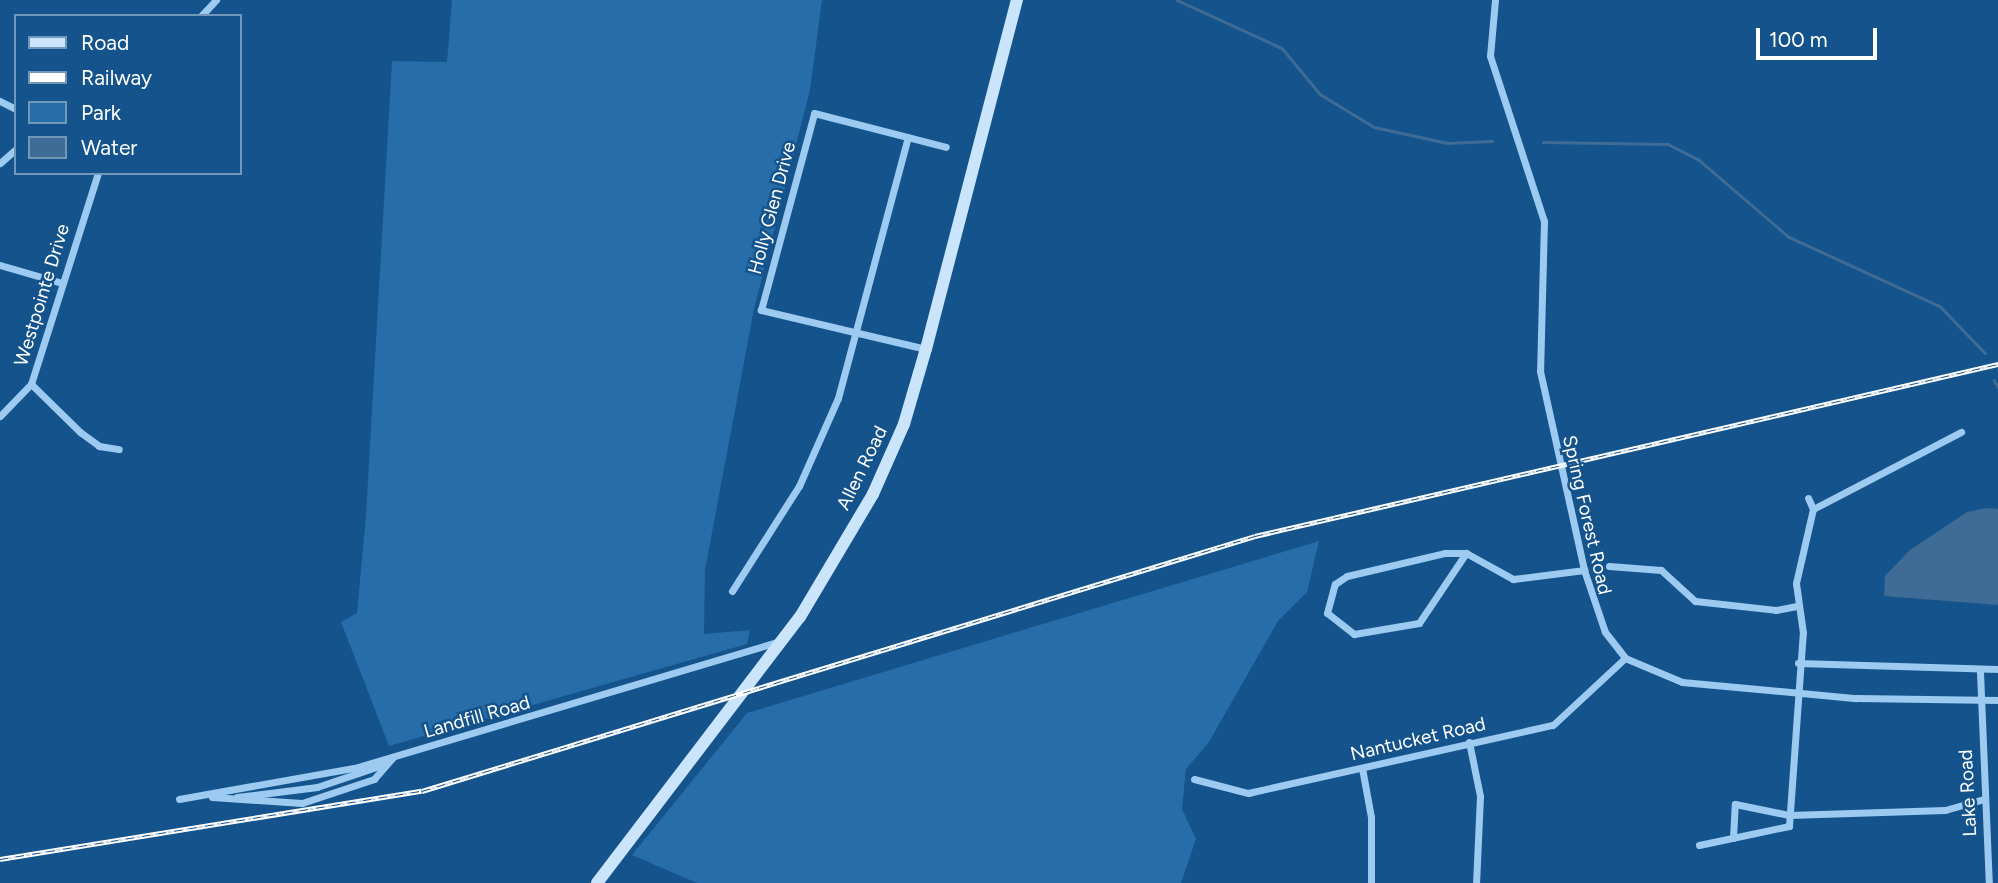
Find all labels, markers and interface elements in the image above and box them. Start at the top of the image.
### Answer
legend [14,14,242,175]
scale bar [1760,14,1881,58]
text: 100 m [1769,27,1828,52]
text: Road [81,30,129,55]
text: Railway [81,65,152,90]
text: Park [81,100,121,125]
text: Water [81,135,137,160]
street label: Holly Glen Drive [743,139,801,277]
street label: Westpointe Drive [10,221,74,369]
street label: Allen Road [832,422,892,514]
street label: Spring Forest Road [1558,433,1616,597]
street label: Landfill Road [421,691,533,743]
street label: Nantucket Road [1348,712,1488,766]
street label: Lake Road [1954,749,1982,837]

